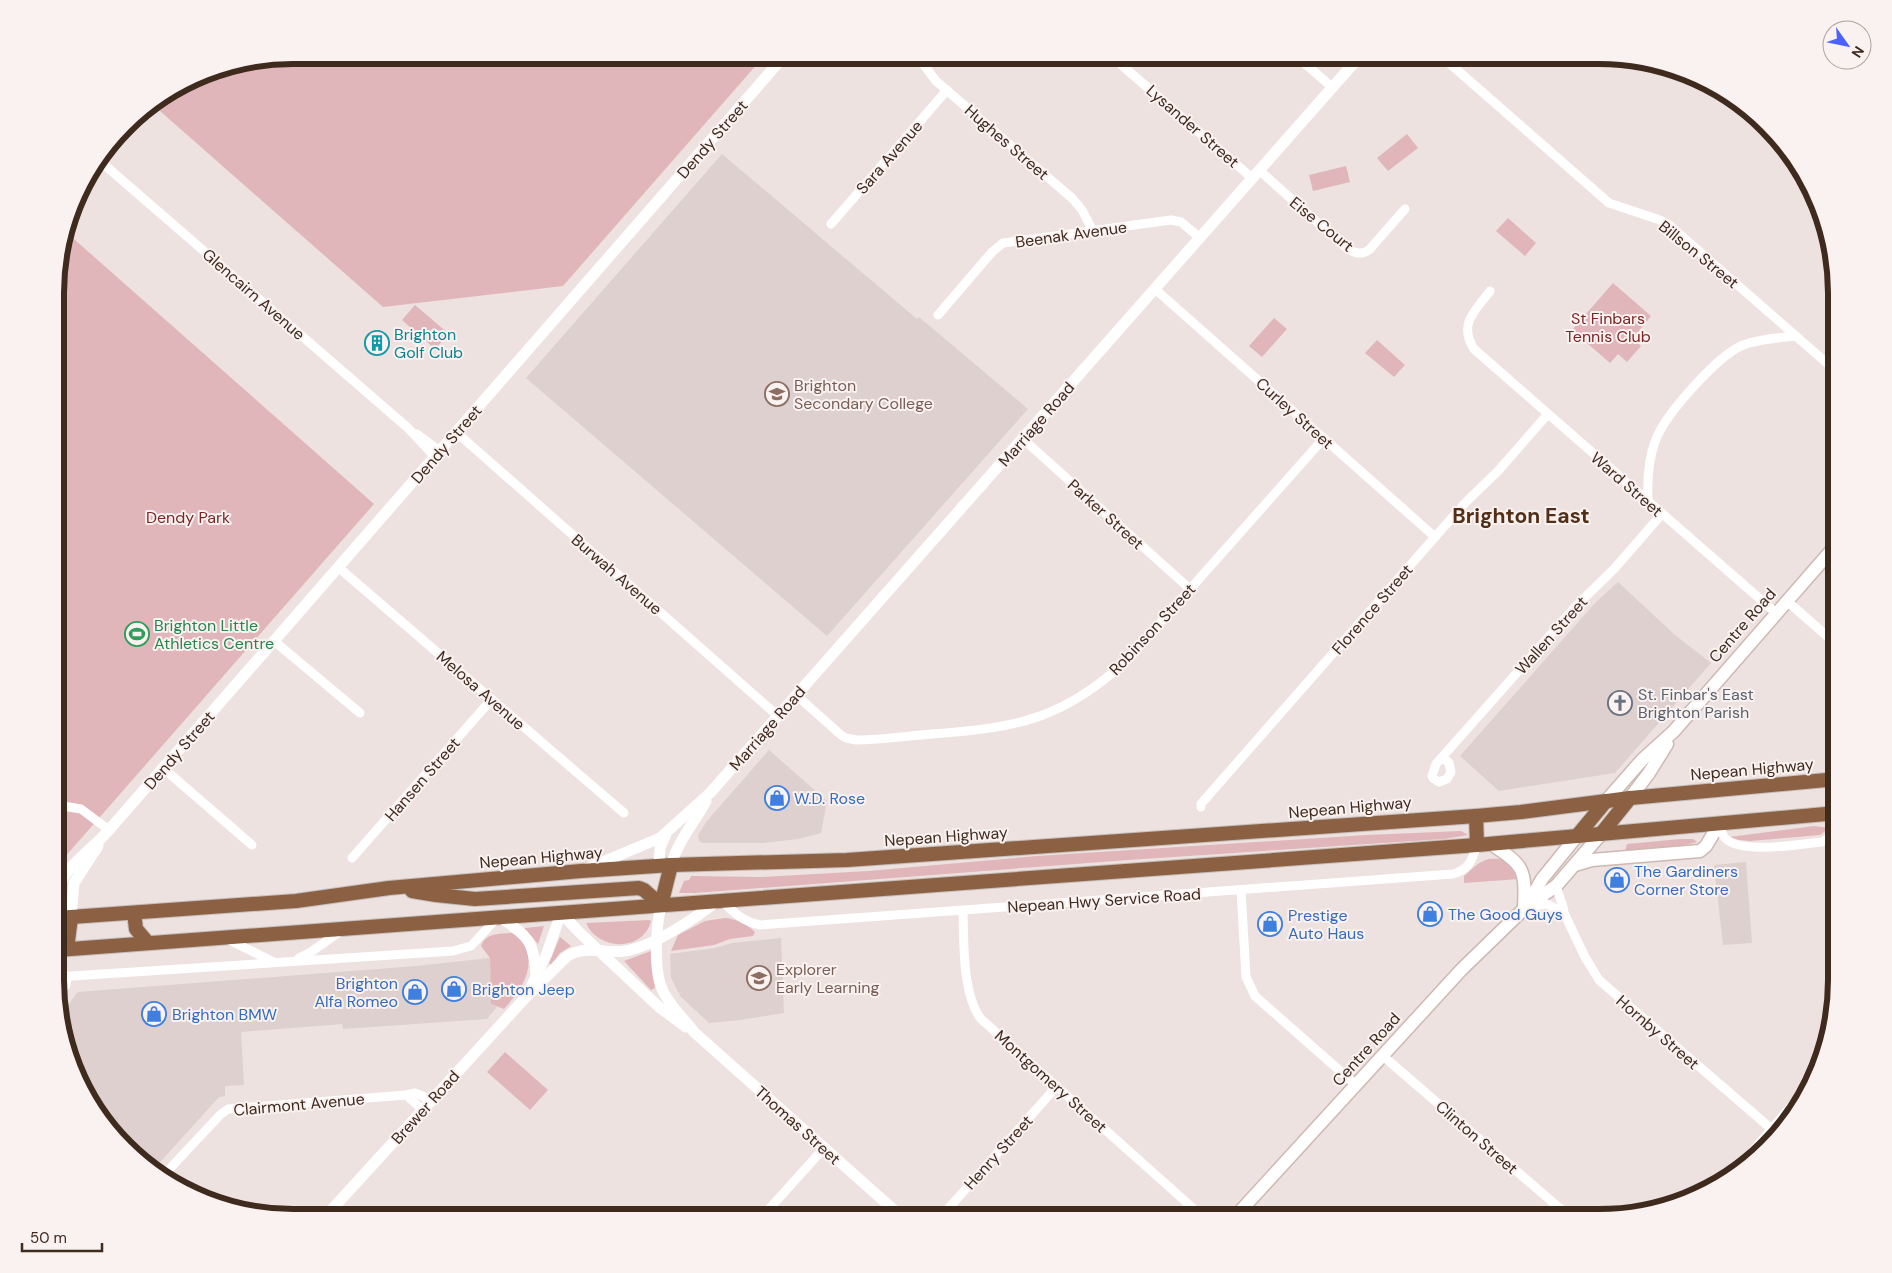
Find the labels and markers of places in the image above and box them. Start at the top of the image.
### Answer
place label: Brighton Golf Club [394,324,463,363]
building icon: Brighton Golf Club [364,330,390,356]
place label: Brighton Secondary College [794,375,933,414]
school or university icon: Brighton Secondary College [764,381,790,407]
place label: Brighton Little Athletics Centre [154,615,274,654]
sports icon: Brighton Little Athletics Centre [124,621,150,647]
place label: St. Finbar's East Brighton Parish [1638,684,1754,723]
church icon: St. Finbar's East Brighton Parish [1607,690,1633,716]
shop icon: W.D. Rose [764,785,790,811]
place label: W.D. Rose [794,788,865,809]
place label: The Gardiners Corner Store [1634,861,1738,900]
shop icon: The Gardiners Corner Store [1604,867,1630,893]
shop icon: The Good Guys [1417,901,1443,927]
place label: The Good Guys [1448,904,1563,925]
place label: Prestige Auto Haus [1288,905,1364,944]
shop icon: Prestige Auto Haus [1257,911,1283,937]
place label: Explorer Early Learning [776,959,879,998]
school or university icon: Explorer Early Learning [746,965,772,991]
place label: Brighton Alfa Romeo [314,973,398,1012]
shop icon: Brighton Jeep [441,976,467,1002]
shop icon: Brighton Alfa Romeo [402,979,428,1005]
place label: Brighton Jeep [472,979,575,1000]
shop icon: Brighton BMW [141,1001,167,1027]
place label: Brighton BMW [172,1004,278,1025]

